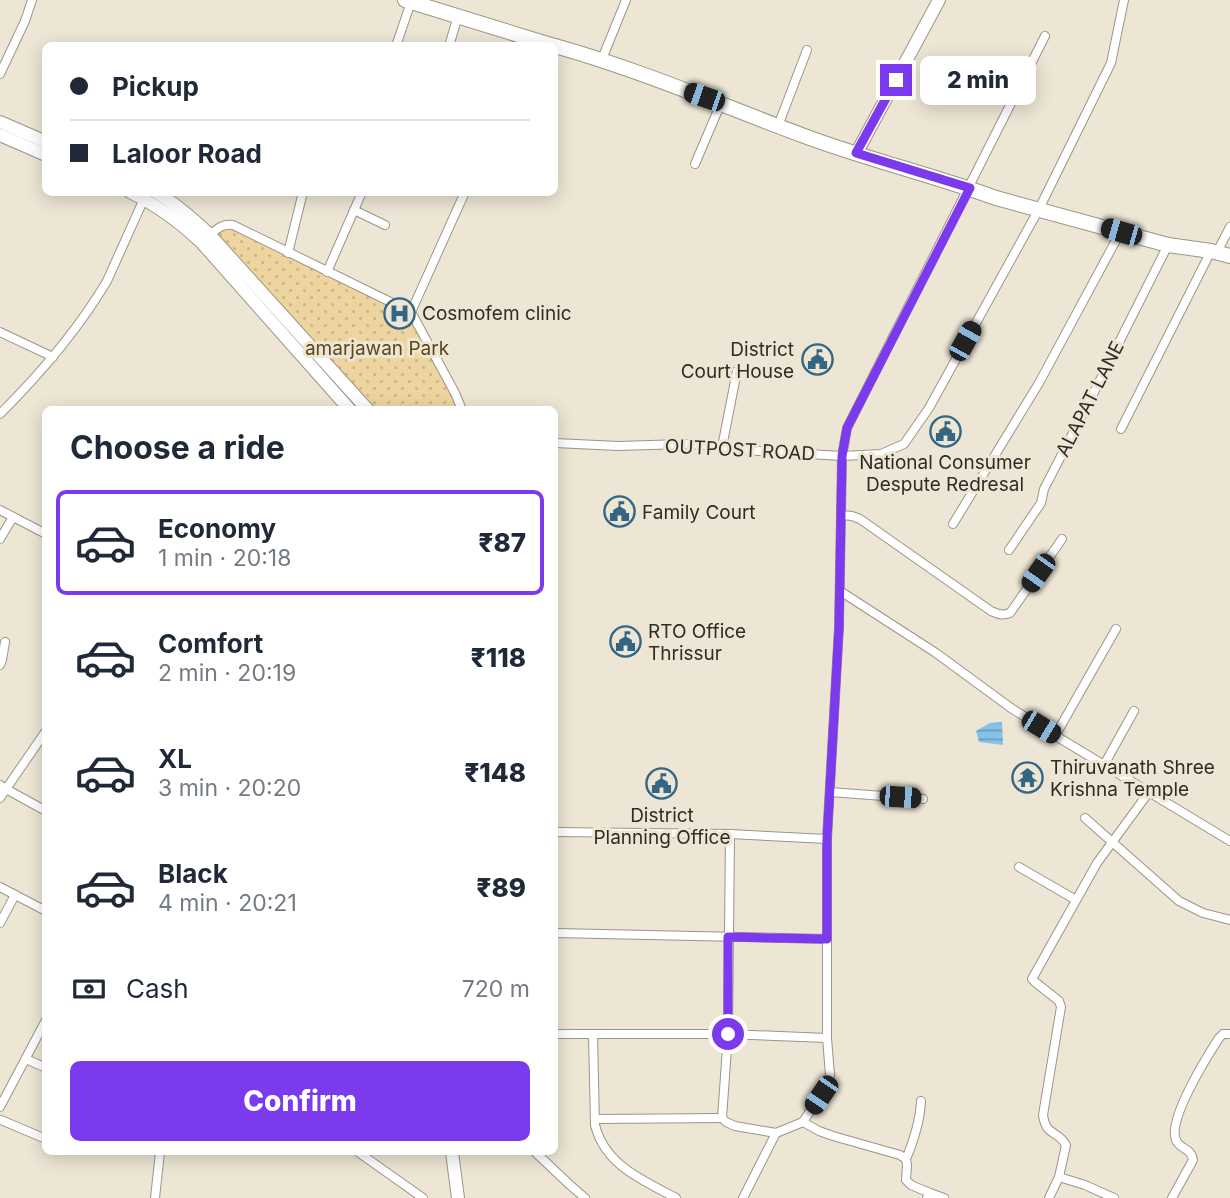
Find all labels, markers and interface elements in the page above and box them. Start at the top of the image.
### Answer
callout: 2 min [920,56,1036,104]
route end [880,64,912,96]
text: 2 min [947,66,1009,94]
text: Pickup [112,71,199,102]
car [681,80,728,114]
text: Laloor Road [112,138,262,169]
car [1098,216,1145,248]
hospital icon: Cosmofem clinic [382,296,416,330]
place label: Cosmofem clinic [422,302,572,325]
car [946,318,985,364]
park label: amarjawan Park [305,337,450,360]
street label: ALAPAT LANE [1051,337,1129,461]
place label: District Court House [681,338,794,383]
public building icon: District Court House [800,343,834,377]
public building icon: National Consumer Despute Redresal [928,414,962,448]
text: Choose a ride [70,428,285,467]
street label: OUTPOST ROAD [664,435,816,465]
place label: National Consumer Despute Redresal [859,451,1031,496]
public building icon: Family Court [602,495,636,529]
place label: Family Court [642,501,756,524]
icon: car [74,511,137,574]
text: Economy [158,513,276,544]
text: ₹87 [478,527,526,558]
text: 1 min · 20:18 [158,544,291,572]
car [1018,550,1059,596]
place label: RTO Office Thrissur [648,620,746,665]
public building icon: RTO Office Thrissur [608,625,642,659]
icon: car [74,626,137,689]
text: Comfort [158,628,263,659]
text: ₹118 [471,642,526,673]
text: 2 min · 20:19 [158,659,296,687]
car [1018,707,1065,747]
icon: car [74,741,137,804]
text: XL [158,743,192,774]
place label: Thiruvanath Shree Krishna Temple [1050,756,1215,801]
text: ₹148 [464,757,526,788]
temple icon: Thiruvanath Shree Krishna Temple [1010,761,1044,795]
public building icon: District Planning Office [645,767,679,801]
text: 3 min · 20:20 [158,774,301,802]
car [879,785,922,809]
place label: District Planning Office [593,804,731,849]
icon: car [74,856,137,919]
text: Black [158,858,228,889]
text: ₹89 [476,872,526,903]
text: 4 min · 20:21 [158,889,297,917]
icon: cash [70,970,108,1008]
text: Cash [126,973,189,1004]
text: 720 m [462,975,530,1003]
route start [712,1018,744,1050]
button: Confirm [70,1061,530,1141]
car [801,1072,842,1118]

